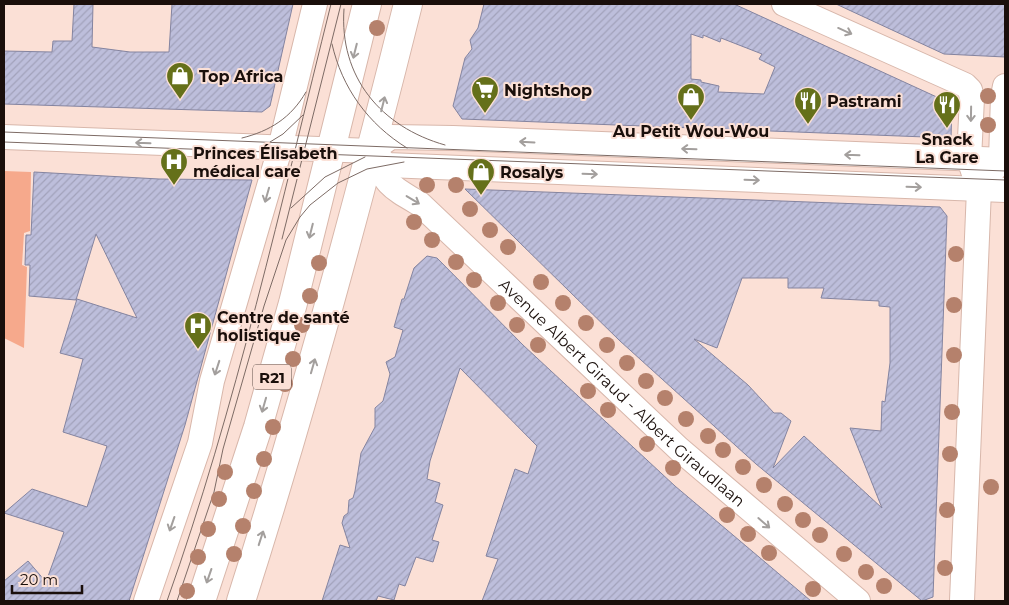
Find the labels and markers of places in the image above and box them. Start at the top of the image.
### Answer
shop icon: Top Africa [165,61,195,100]
place label: Top Africa [199,67,284,86]
supermarket icon: Nightshop [470,75,500,114]
place label: Nightshop [504,81,592,100]
shop icon: Au Petit Wou-Wou [676,82,706,121]
restaurant icon: Pastrami [793,86,823,125]
restaurant icon: Snack La Gare [932,90,962,129]
place label: Pastrami [827,92,902,111]
place label: Au Petit Wou-Wou [612,122,769,141]
place label: Snack La Gare [915,130,979,167]
place label: Princes Élisabeth médical care [193,144,338,181]
hospital icon: Princes Élisabeth médical care [159,147,189,186]
shop icon: Rosalys [466,157,496,196]
place label: Rosalys [500,163,564,182]
place label: Centre de santé holistique [217,308,350,345]
hospital icon: Centre de santé holistique [183,311,213,350]

